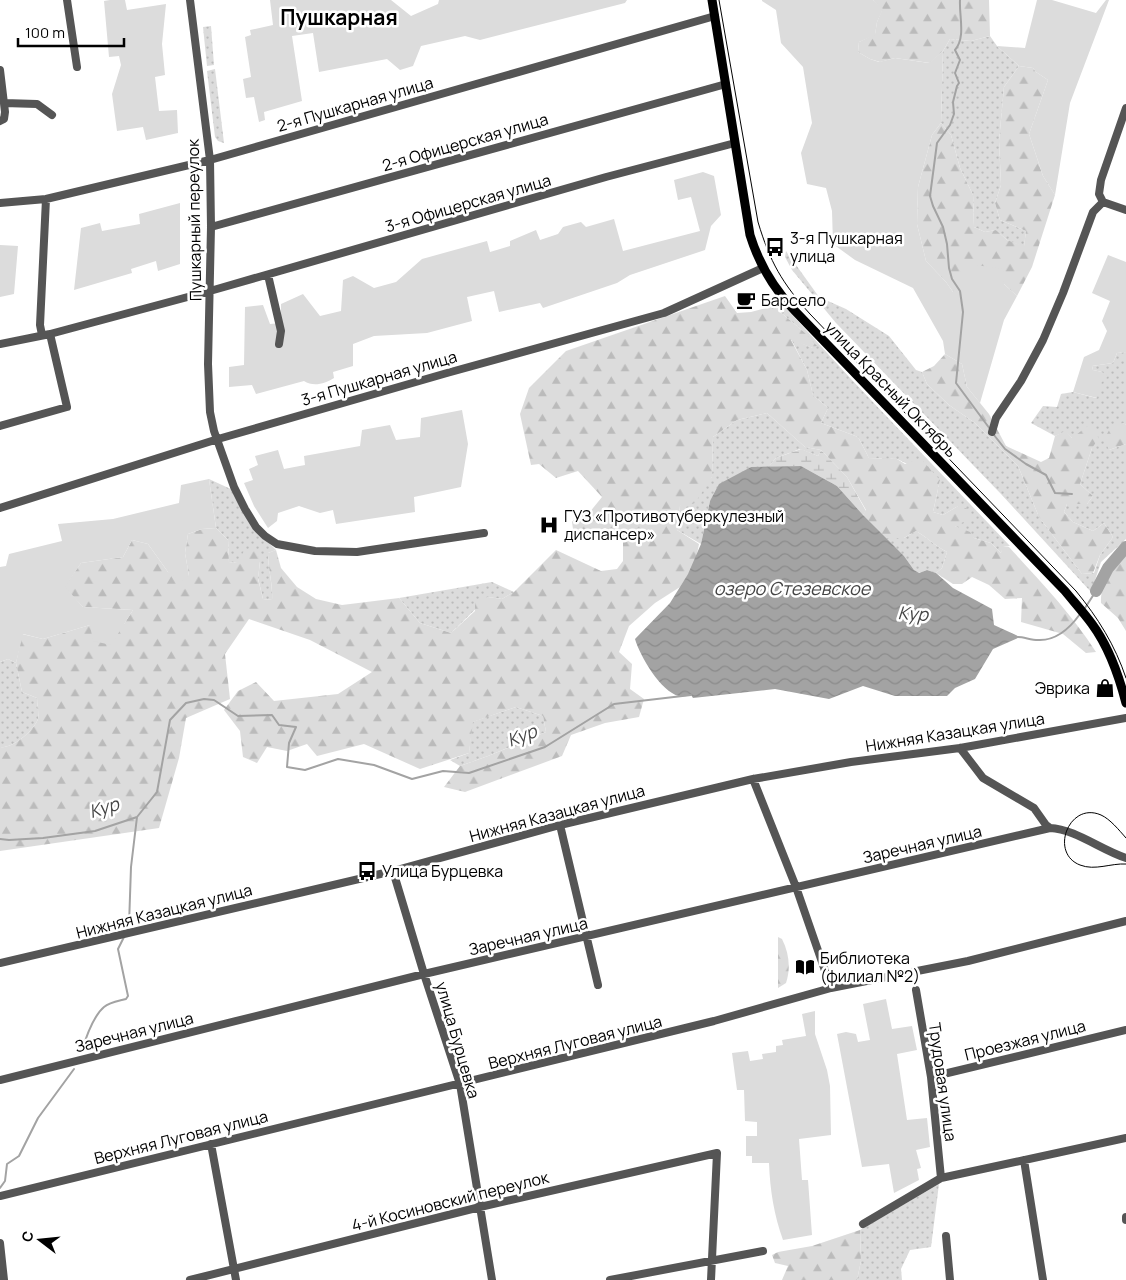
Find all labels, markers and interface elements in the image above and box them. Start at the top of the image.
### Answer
district label: Пушкарная [280,3,398,31]
scale bar [18,15,124,47]
text: 100 m [25,22,65,43]
street label: 2-я Пушкарная улица [274,71,436,137]
street label: 2-я Офицерская улица [379,108,551,176]
street label: Пушкарный переулок [182,138,206,301]
street label: 3-я Офицерская улица [383,169,553,237]
place label: 3-я Пушкарная улица [790,227,903,267]
bus stop icon: 3-я Пушкарная улица [764,236,786,258]
cafe icon: Барсело [735,289,757,311]
place label: Барсело [761,289,826,311]
street label: улица Красный Октябрь [820,316,962,462]
street label: 3-я Пушкарная улица [299,345,459,411]
place label: ГУЗ «Противотуберкулезный диспансер» [564,505,784,545]
hospital icon: ГУЗ «Противотуберкулезный диспансер» [538,514,560,536]
water label: озеро Стезевское [714,576,872,600]
water label: Кур [897,600,930,626]
place label: Эврика [1035,677,1090,699]
shop icon: Эврика [1094,677,1116,699]
street label: Нижняя Казацкая улица [864,707,1046,757]
water label: Кур [503,718,541,752]
street label: Нижняя Казацкая улица [467,779,647,847]
water label: Кур [86,791,123,823]
street label: Заречная улица [860,820,984,868]
bus stop icon: Улица Бурцевка [356,860,378,882]
place label: Улица Бурцевка [382,860,503,882]
street label: Нижняя Казацкая улица [74,878,254,944]
street label: Заречная улица [466,912,590,960]
place label: Библиотека (филиал №2) [820,947,920,987]
library icon: Библиотека (филиал №2) [794,956,816,978]
street label: улица Бурцевка [431,979,485,1101]
street label: Заречная улица [72,1007,196,1057]
street label: Верхняя Луговая улица [486,1010,664,1074]
street label: Проезжая улица [962,1014,1088,1066]
street label: Трудовая улица [924,1021,962,1143]
street label: Верхняя Луговая улица [92,1105,270,1169]
street label: 4-й Косиновский переулок [349,1166,552,1236]
north arrow [15,1215,65,1265]
text: С [16,1229,38,1244]

